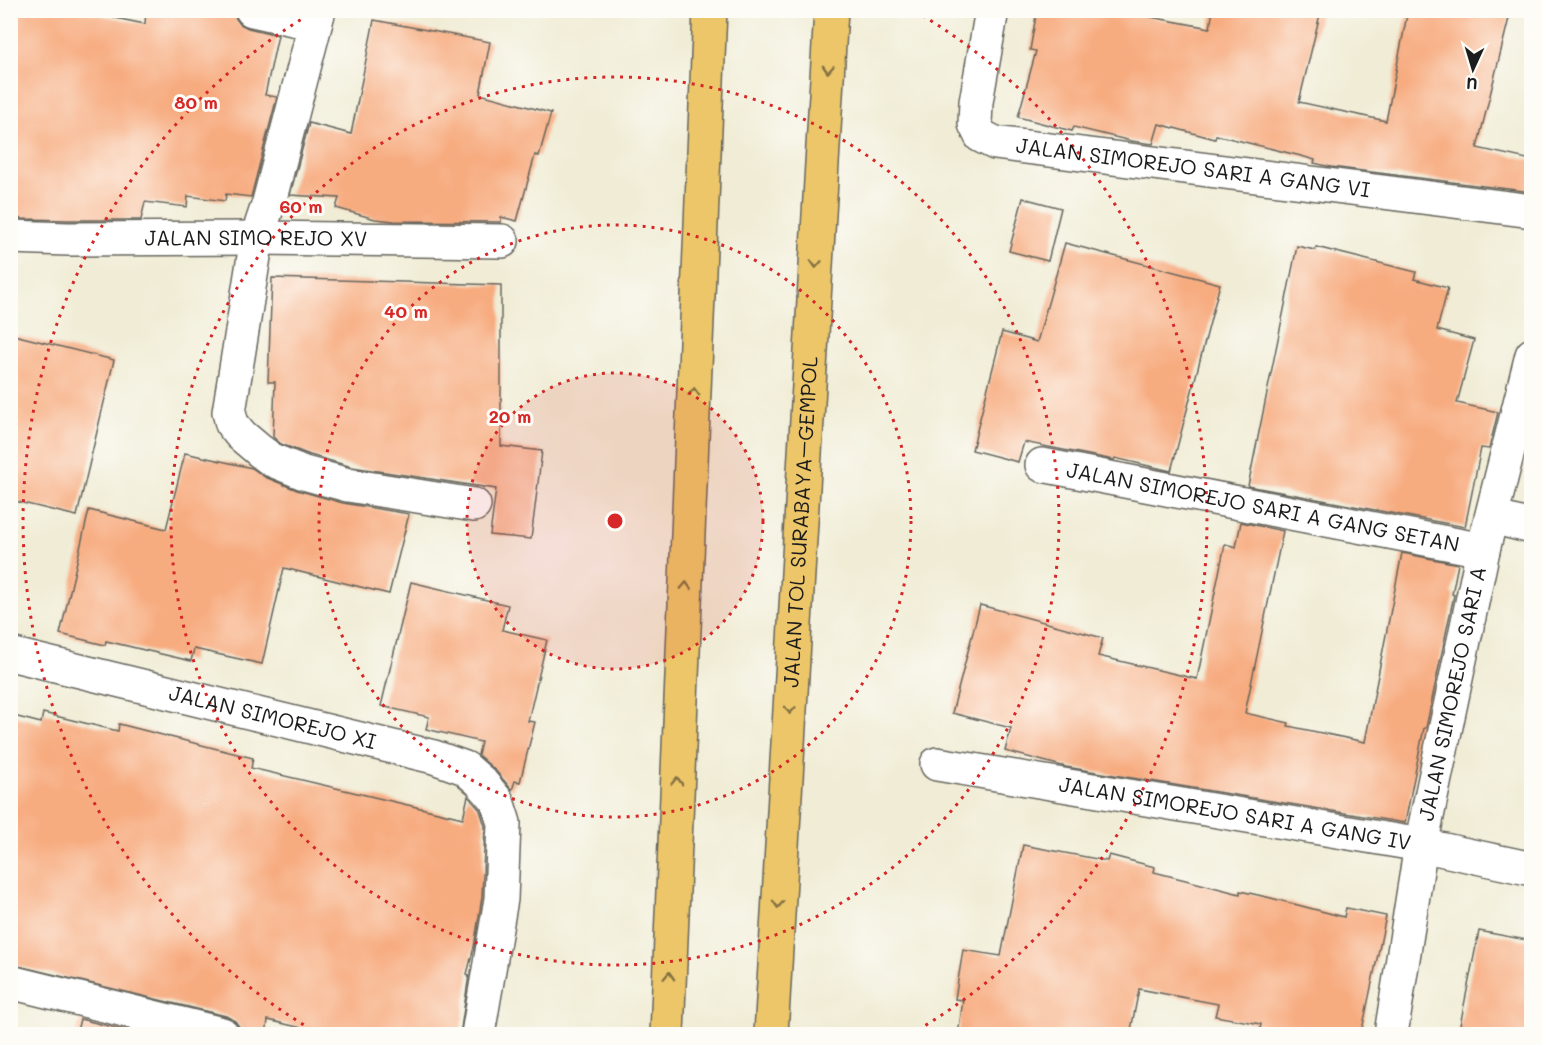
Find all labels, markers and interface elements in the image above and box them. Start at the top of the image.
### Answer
north arrow [1443,39,1503,99]
one-way arrow [821,64,834,73]
text: U [1466,74,1478,95]
text: 80 m [174,90,218,114]
street label: JALAN SIMOREJO SARI A GANG VI [1015,131,1372,202]
text: 60 m [279,194,323,218]
street label: JALAN SIMO REJO XV [144,223,368,251]
one-way arrow [810,259,823,268]
text: 40 m [384,299,428,323]
street label: JALAN TOL SURABAYA–GEMPOL [776,355,823,688]
one-way arrow [687,387,700,396]
text: 20 m [489,404,531,428]
street label: JALAN SIMOREJO SARI A GANG SETAN [1065,455,1462,557]
centre of rings [605,511,625,531]
street label: JALAN SIMOREJO SARI A [1411,564,1491,823]
one-way arrow [679,582,692,591]
street label: JALAN SIMOREJO XI [167,678,379,754]
one-way arrow [784,705,797,714]
street label: JALAN SIMOREJO SARI A GANG IV [1057,770,1413,855]
one-way arrow [671,777,684,786]
one-way arrow [772,900,785,909]
one-way arrow [663,972,676,981]

